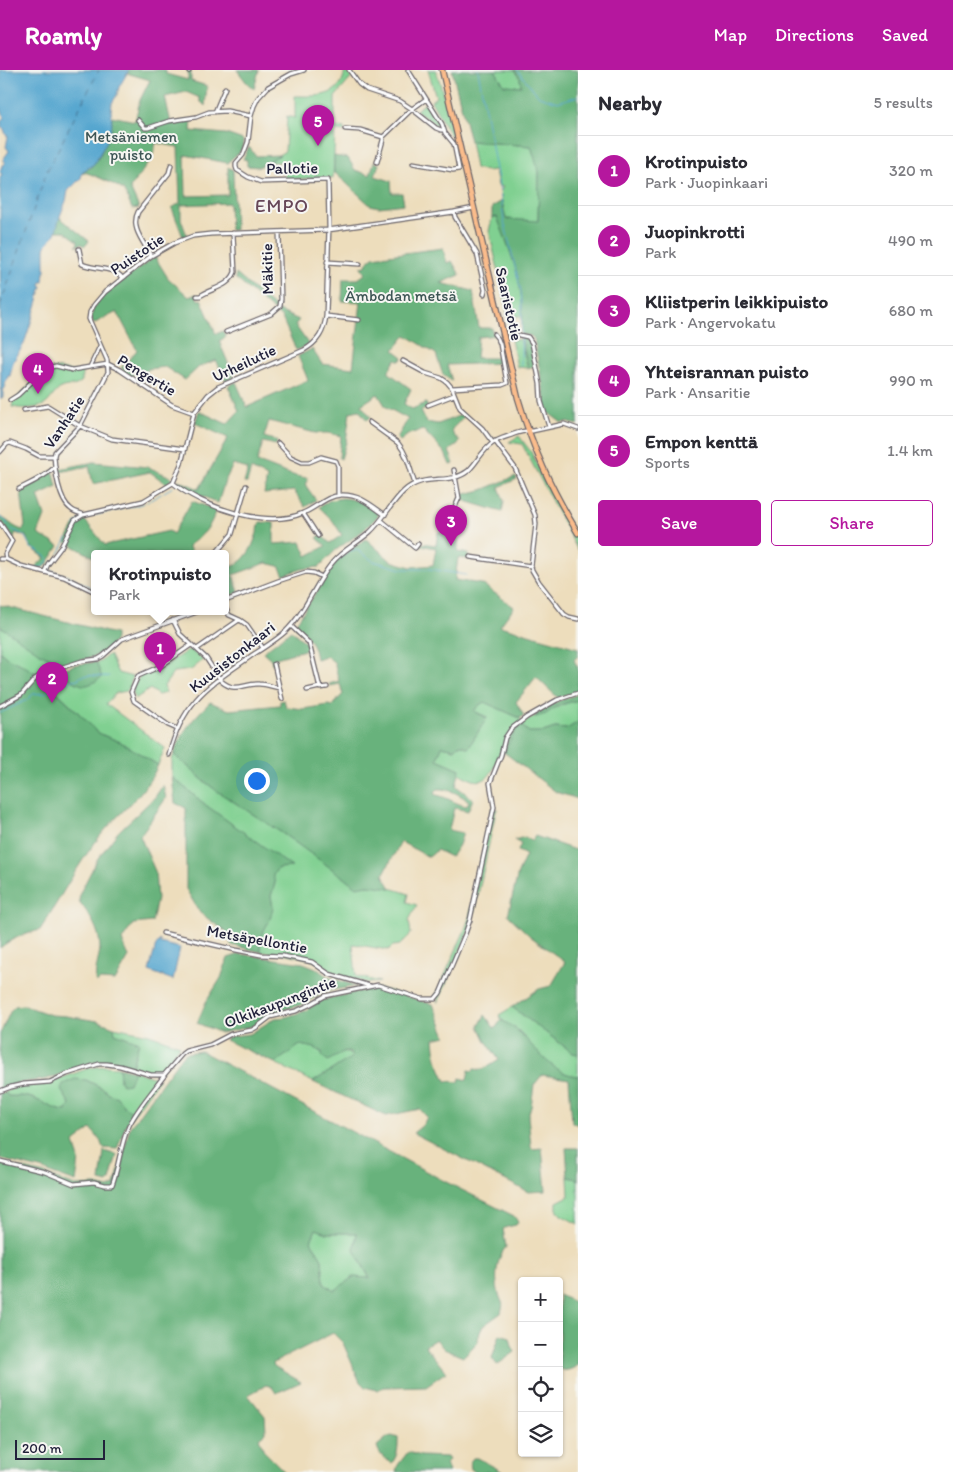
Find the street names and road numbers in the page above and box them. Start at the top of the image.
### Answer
street label: Pallotie [266,158,318,178]
street label: Puistotie [106,229,168,279]
street label: Mäkitie [257,243,277,295]
street label: Saaristotie [491,265,527,343]
street label: Urheilutie [209,340,279,386]
street label: Pengertie [114,350,180,400]
street label: Vanhatie [39,392,89,452]
street label: Kuusistonkaari [185,618,279,696]
street label: Metsäpellontie [205,921,309,957]
street label: Olkikaupungintie [221,972,339,1032]

